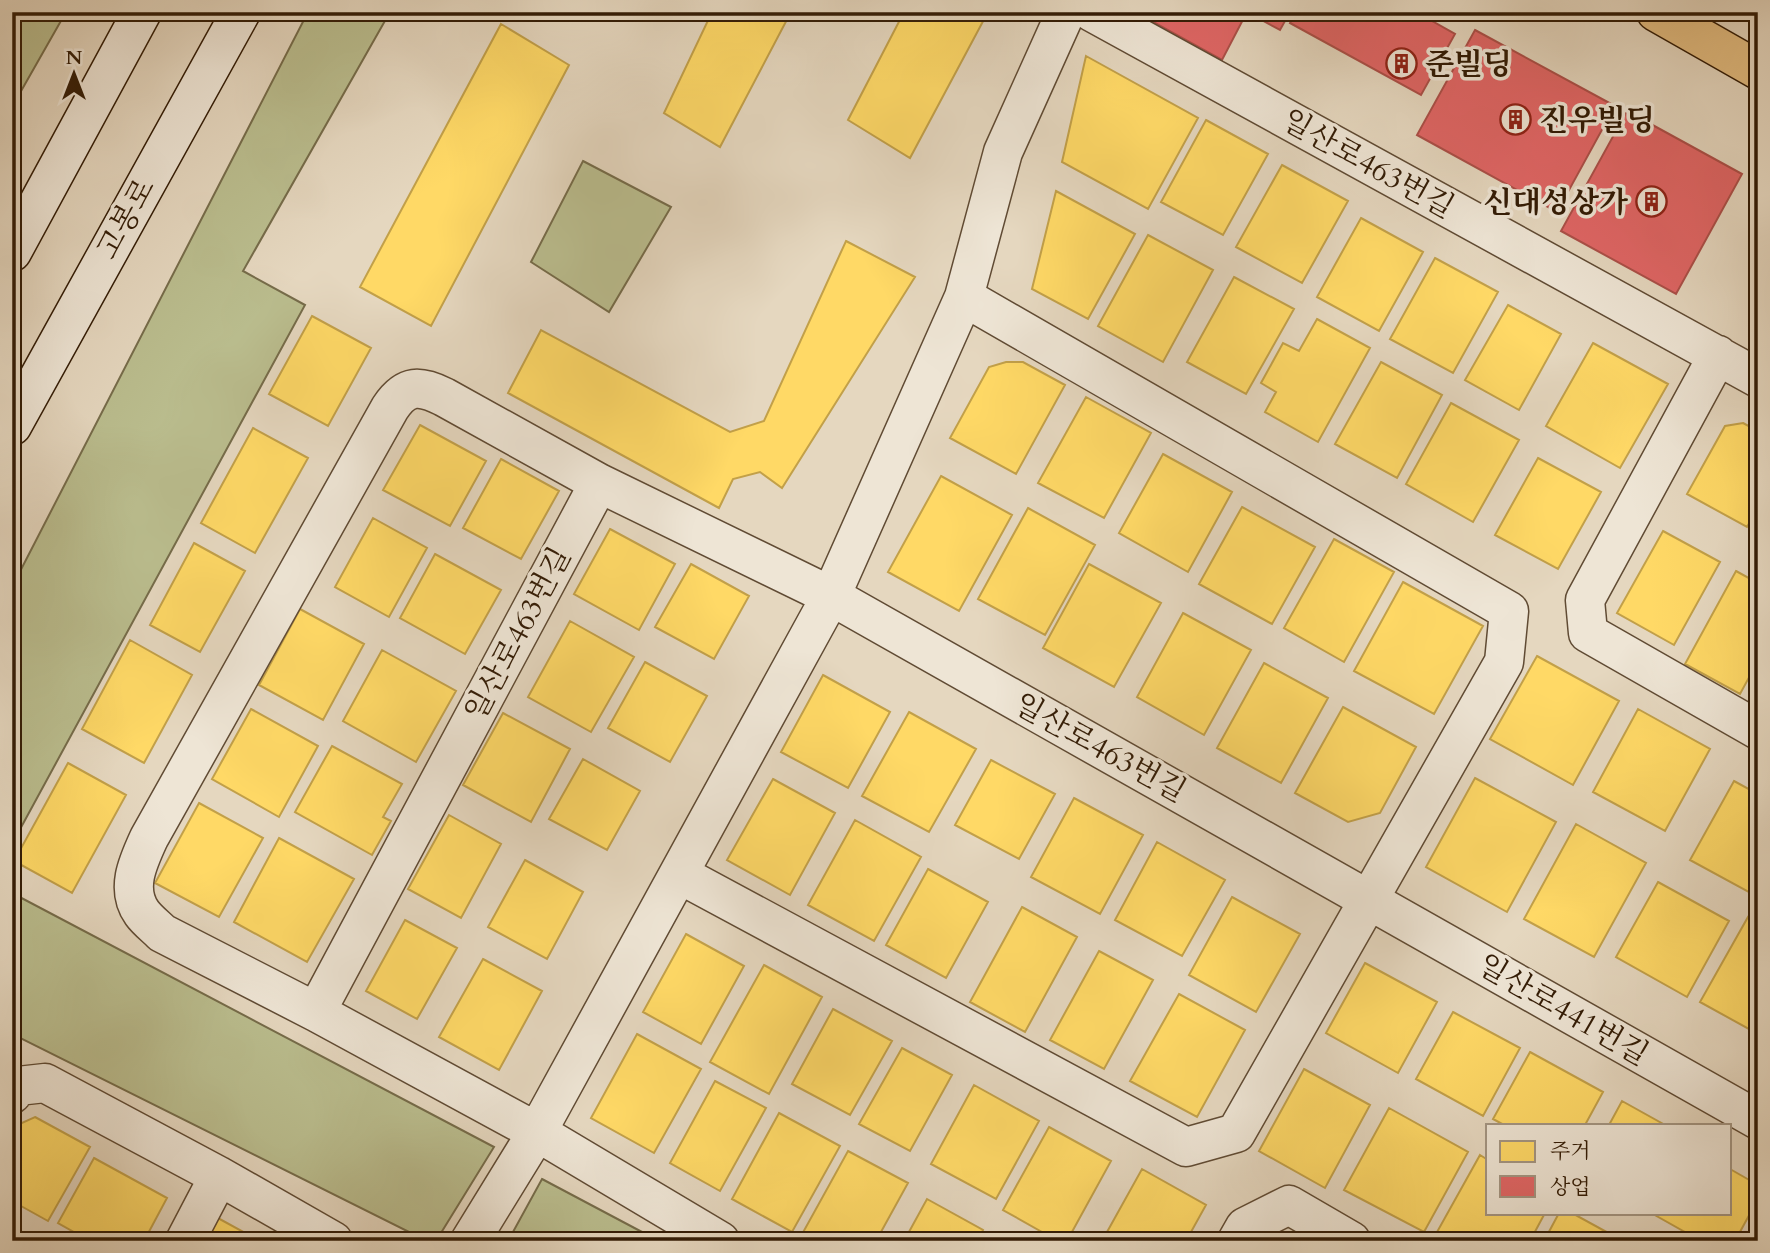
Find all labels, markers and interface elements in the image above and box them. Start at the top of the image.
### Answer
north arrow [38,38,108,108]
place label: 준빌딩 [1425,44,1512,85]
text: N [66,45,83,71]
building icon: 준빌딩 [1385,47,1419,81]
street label: 일산로463번길 [1275,100,1461,228]
place label: 진우빌딩 [1539,100,1655,141]
building icon: 진우빌딩 [1499,103,1533,137]
street label: 고봉로 [87,171,165,267]
place label: 신대성상가 [1483,182,1628,223]
building icon: 신대성상가 [1634,185,1668,219]
street label: 일산로463번길 [455,540,581,728]
street label: 일산로463번길 [1007,684,1193,812]
street label: 일산로441번길 [1470,944,1656,1076]
legend [1486,1124,1732,1214]
text: 주거 [1550,1137,1591,1166]
text: 상업 [1550,1173,1591,1202]

